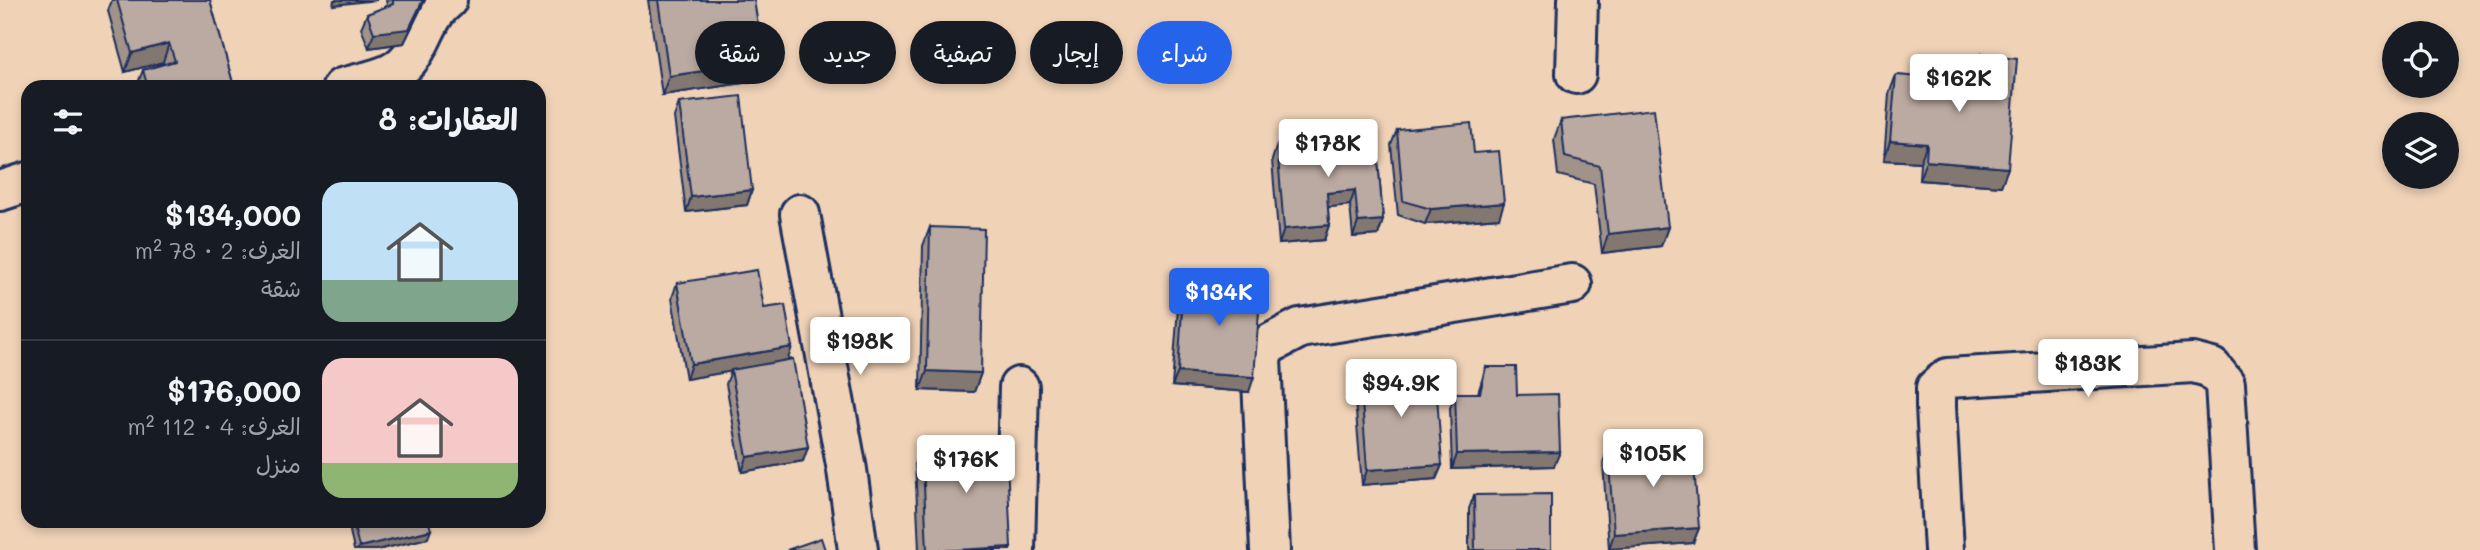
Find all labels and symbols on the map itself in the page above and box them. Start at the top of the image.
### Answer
pin: $162K [1910,54,2008,114]
pin: $178K [1279,120,1377,179]
pin: $134K [1170,268,1268,328]
pin: $198K [811,318,909,377]
pin: $183K [2039,340,2137,399]
pin: $94.9K [1344,360,1458,419]
pin: $105K [1604,430,1702,489]
pin: $176K [917,435,1015,495]

